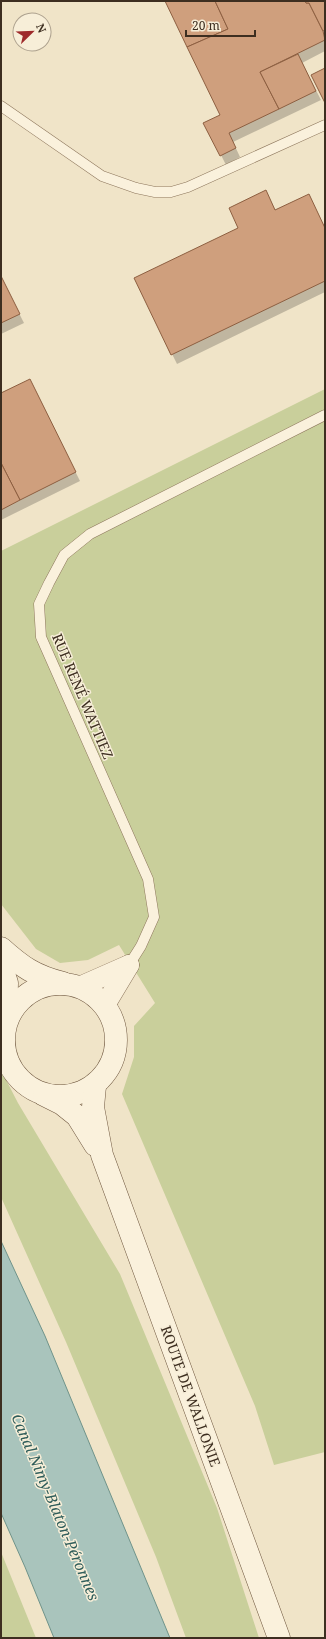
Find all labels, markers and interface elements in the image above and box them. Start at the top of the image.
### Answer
north arrow [12,12,52,52]
scale bar [186,12,255,38]
text: 20 m [192,17,220,34]
text: N [33,21,50,35]
street label: RUE RENÉ WATTIEZ [48,630,118,762]
street label: ROUTE DE WALLONIE [157,1323,225,1469]
water label: Canal Nimy-Blaton-Péronnes [8,1411,105,1604]

